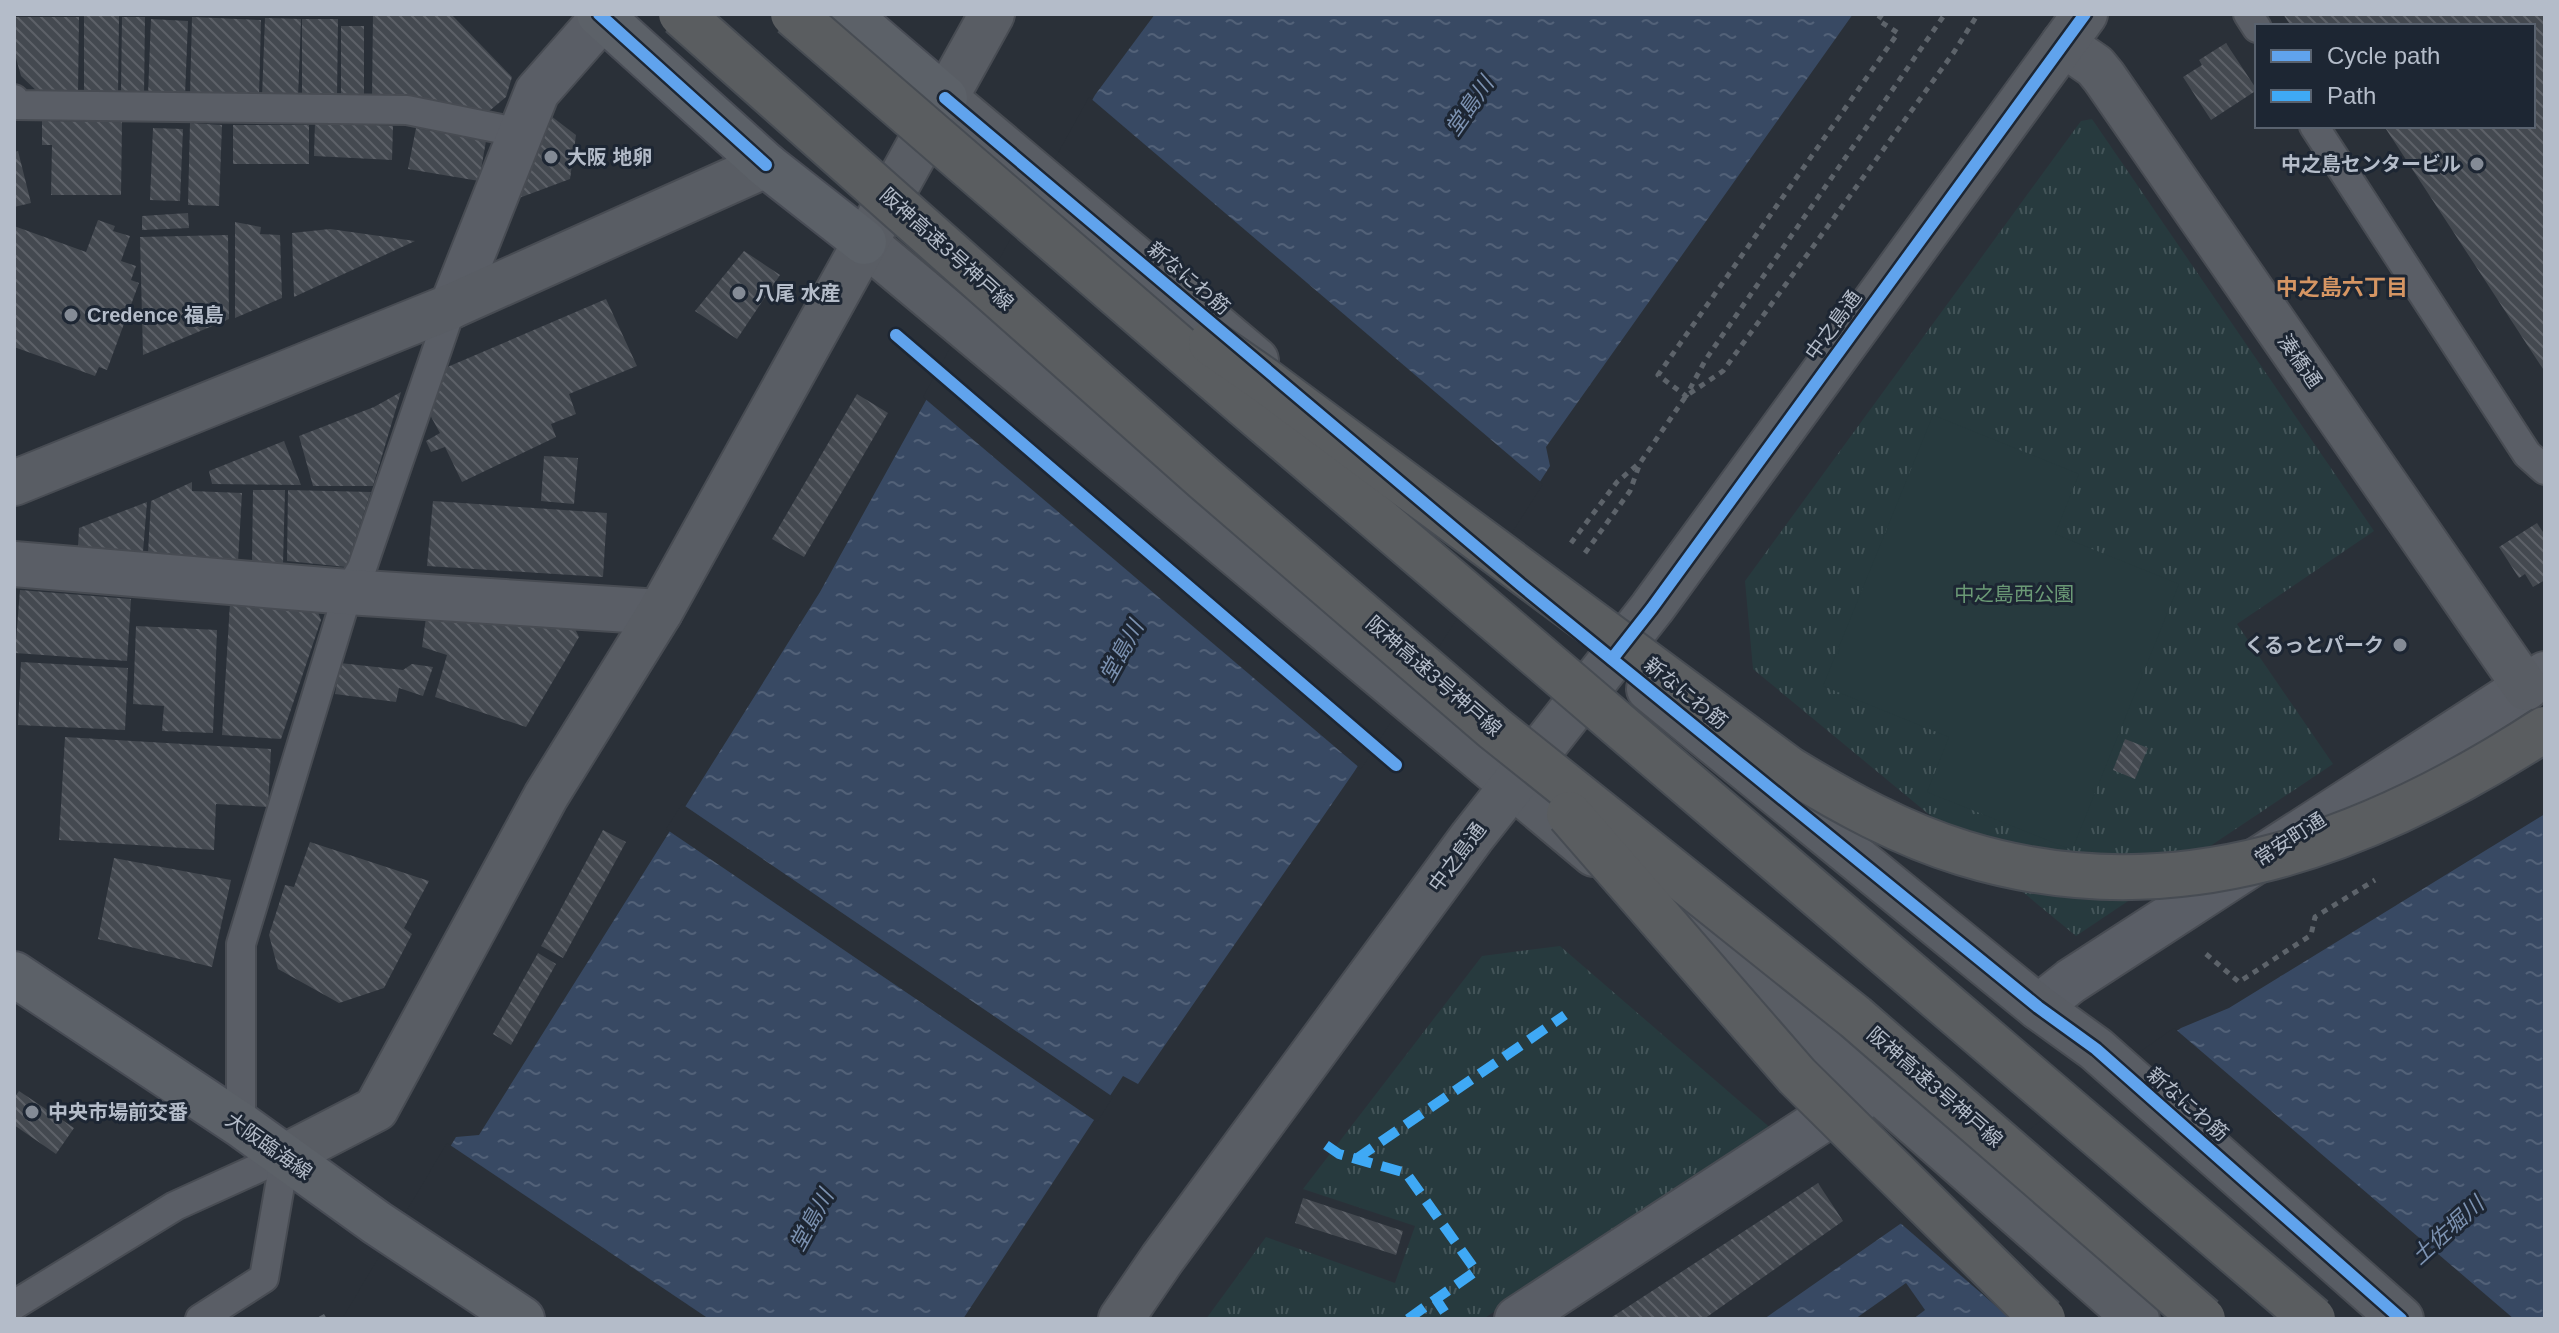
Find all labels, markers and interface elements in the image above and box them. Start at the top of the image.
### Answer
legend [2255,24,2535,128]
text: Cycle path [2327,42,2440,69]
water label: 堂島川 [1440,70,1500,140]
text: Path [2327,82,2376,109]
place label: 大阪 地卵 [567,146,653,168]
marker: 大阪 地卵 [542,148,560,166]
place label: 中之島センタービル [2281,153,2461,175]
marker: 中之島センタービル [2468,155,2486,173]
street label: 阪神高速3号神戸線 [876,184,1018,314]
street label: 新なにわ筋 [1144,237,1234,319]
district label: 中之島六丁目 [2276,275,2408,300]
place label: 八尾 水産 [755,282,841,304]
marker: 八尾 水産 [730,284,748,302]
street label: 中之島通 [1801,286,1865,364]
place label: Credence 福島 [87,304,224,326]
marker: Credence 福島 [62,306,80,324]
street label: 湊橋通 [2274,330,2326,392]
park label: 中之島西公園 [1954,583,2074,605]
street label: 阪神高速3号神戸線 [1362,612,1506,740]
water label: 堂島川 [1095,615,1149,686]
place label: くるっとパーク [2244,634,2384,656]
marker: くるっとパーク [2391,636,2409,654]
street label: 新なにわ筋 [1640,653,1732,733]
street label: 常安町通 [2250,808,2330,870]
street label: 中之島通 [1424,818,1490,896]
street label: 阪神高速3号神戸線 [1863,1023,2007,1151]
street label: 新なにわ筋 [2143,1063,2233,1145]
place label: 中央市場前交番 [48,1101,188,1123]
marker: 中央市場前交番 [23,1103,41,1121]
street label: 大阪臨海線 [222,1108,316,1184]
water label: 堂島川 [785,1184,839,1255]
water label: 土佐堀川 [2406,1190,2490,1269]

